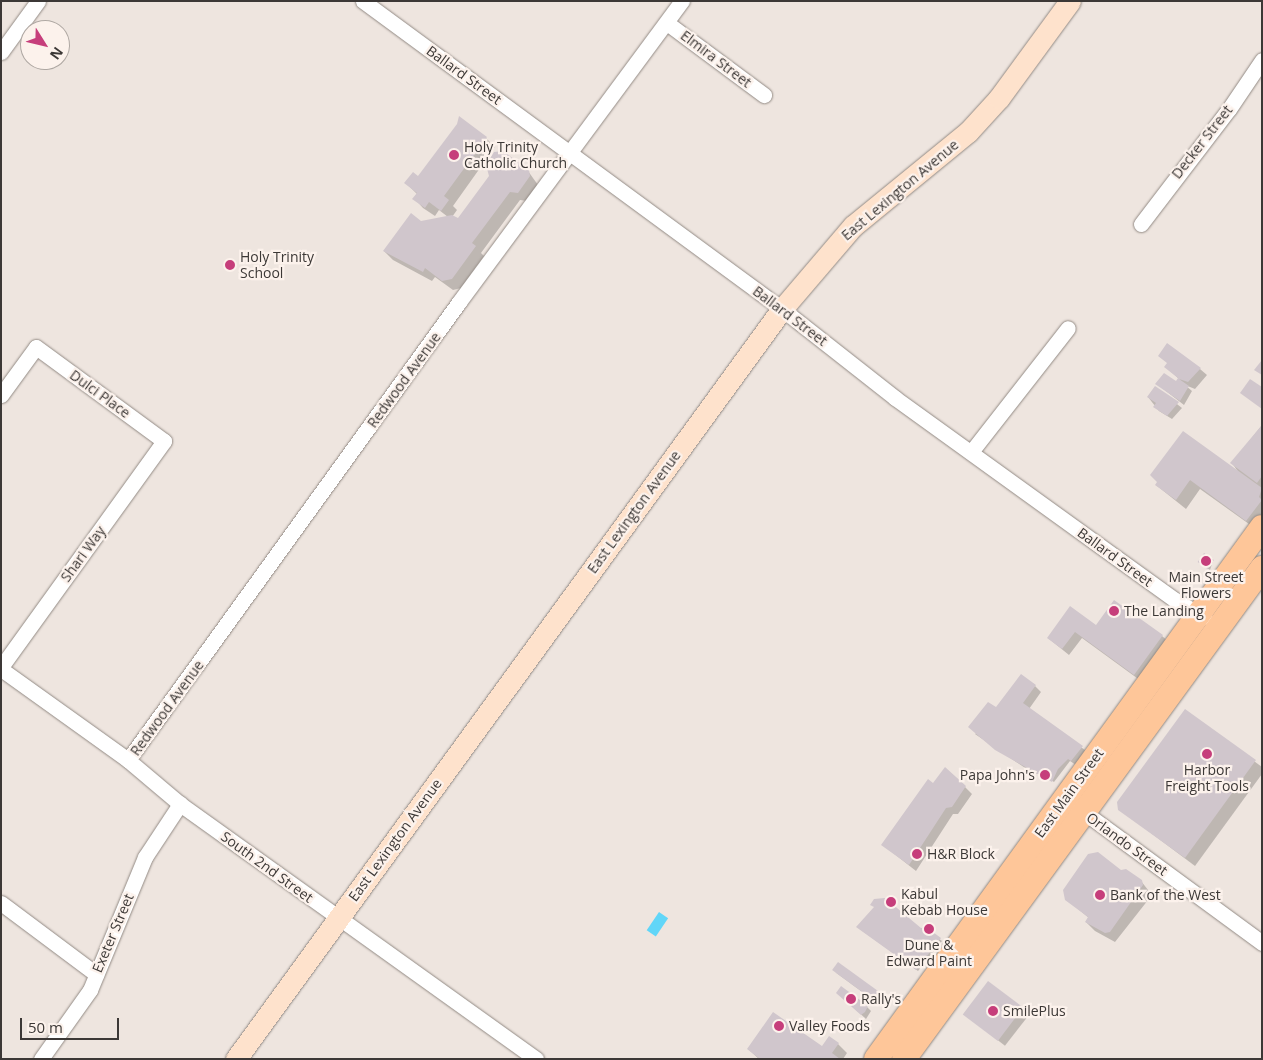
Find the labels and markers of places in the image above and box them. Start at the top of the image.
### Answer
place label: Holy Trinity Catholic Church [464,139,567,172]
marker: Holy Trinity Catholic Church [448,149,460,161]
place label: Holy Trinity School [240,249,314,282]
marker: Holy Trinity School [224,259,236,271]
marker: Main Street Flowers [1200,555,1212,567]
place label: Main Street Flowers [1168,569,1244,602]
place label: The Landing [1124,603,1204,619]
marker: The Landing [1108,605,1120,617]
marker: Harbor Freight Tools [1201,748,1213,760]
place label: Harbor Freight Tools [1165,762,1249,794]
place label: Papa John's [960,767,1035,783]
marker: Papa John's [1039,769,1051,781]
place label: H&R Block [927,846,995,862]
marker: H&R Block [911,848,923,860]
place label: Kabul Kebab House [901,886,988,919]
place label: Bank of the West [1110,887,1221,903]
marker: Bank of the West [1094,889,1106,901]
marker: Kabul Kebab House [885,896,897,908]
marker: Dune & Edward Paint [923,923,935,935]
place label: Dune & Edward Paint [886,937,972,970]
place label: Rally's [861,991,901,1007]
marker: Rally's [845,993,857,1005]
place label: SmilePlus [1003,1003,1066,1019]
marker: SmilePlus [987,1005,999,1017]
place label: Valley Foods [789,1018,870,1034]
marker: Valley Foods [773,1020,785,1032]

